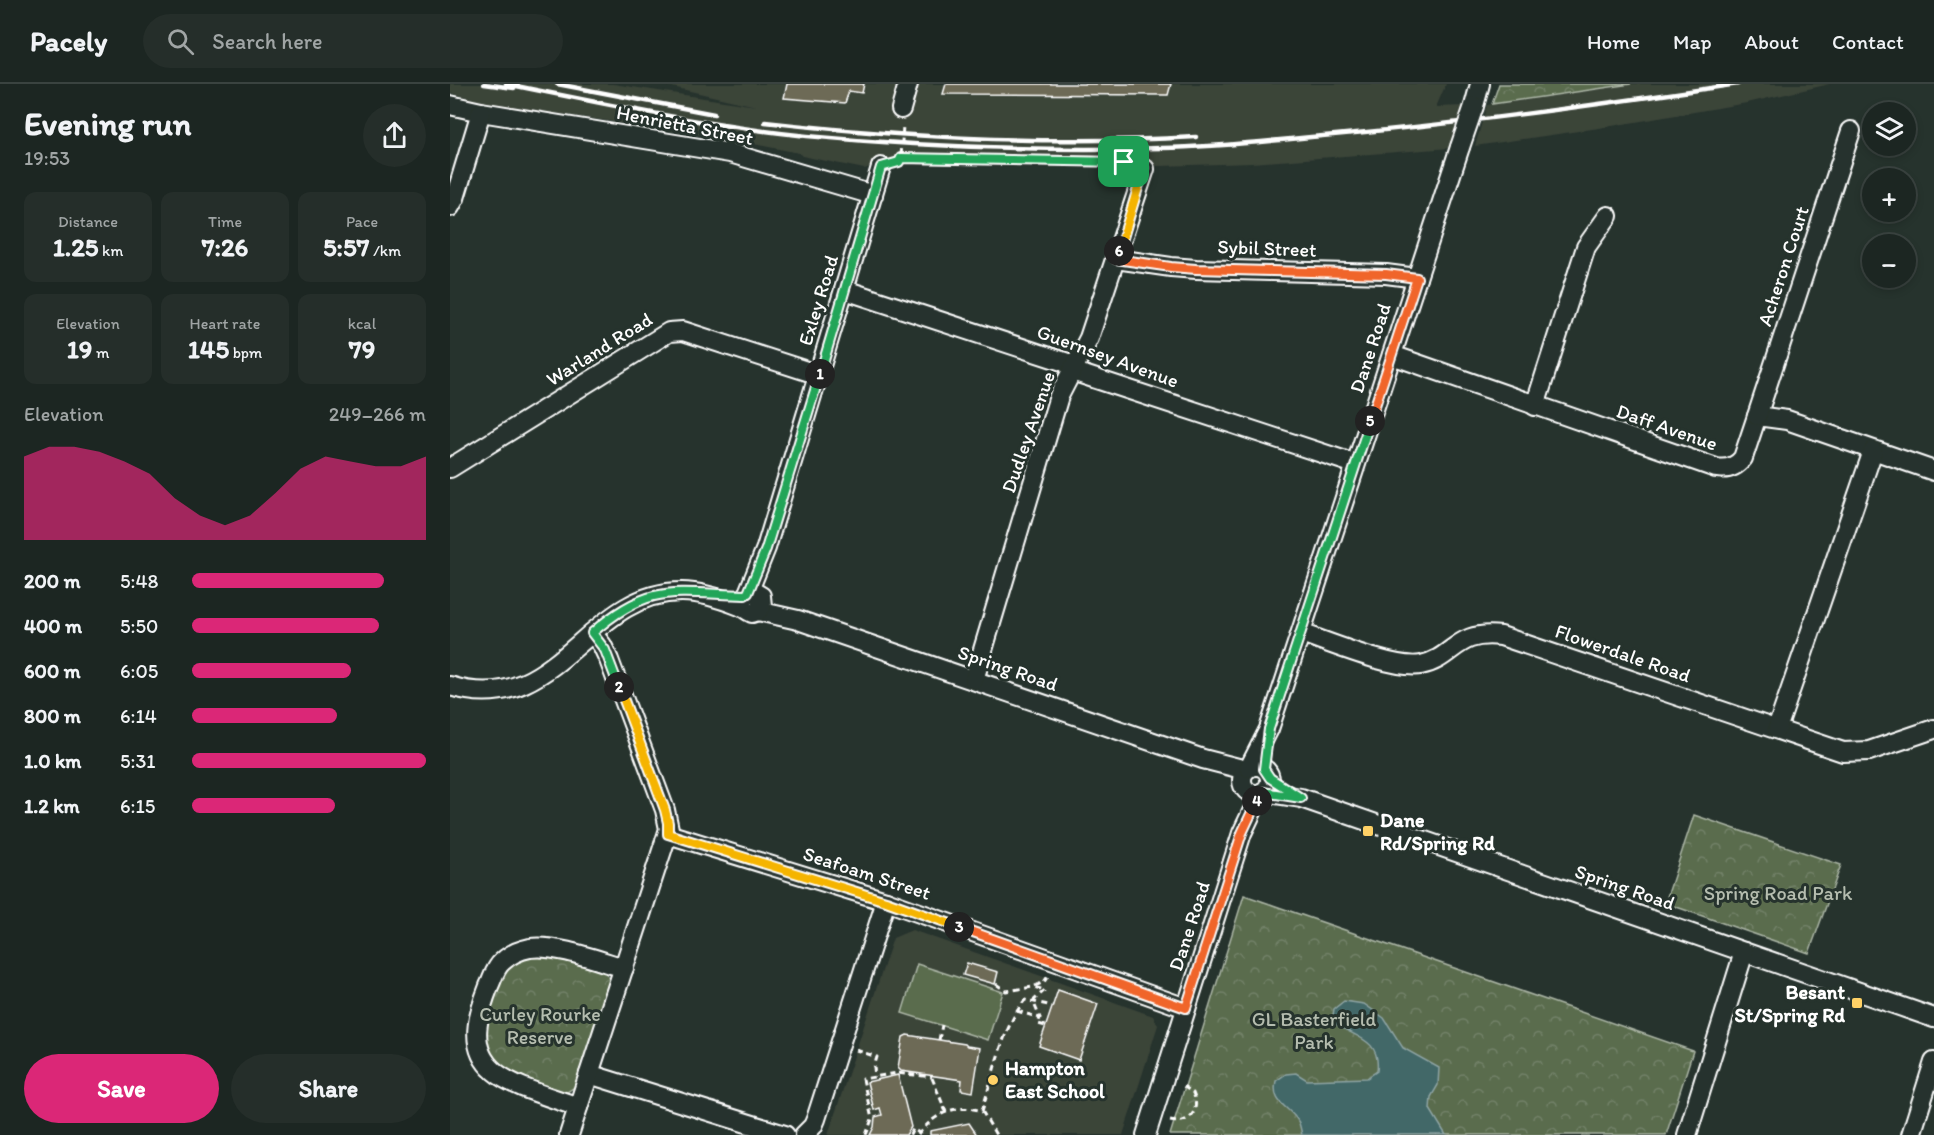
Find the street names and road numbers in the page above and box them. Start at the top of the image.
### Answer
street label: Henrietta Street [614,100,756,150]
street label: Acheron Court [1752,203,1814,329]
street label: Sybil Street [1217,234,1317,262]
street label: Exley Road [793,252,843,348]
street label: Dane Road [1344,300,1396,396]
street label: Warland Road [542,307,657,391]
street label: Guernsey Avenue [1034,319,1182,393]
street label: Dudley Avenue [996,368,1060,496]
street label: Daff Avenue [1613,399,1721,455]
street label: Flowerdale Road [1552,619,1694,687]
street label: Spring Road [955,640,1061,696]
street label: Seafoam Street [800,841,934,905]
street label: Spring Road [1572,859,1678,915]
street label: Dane Road [1163,878,1215,974]

